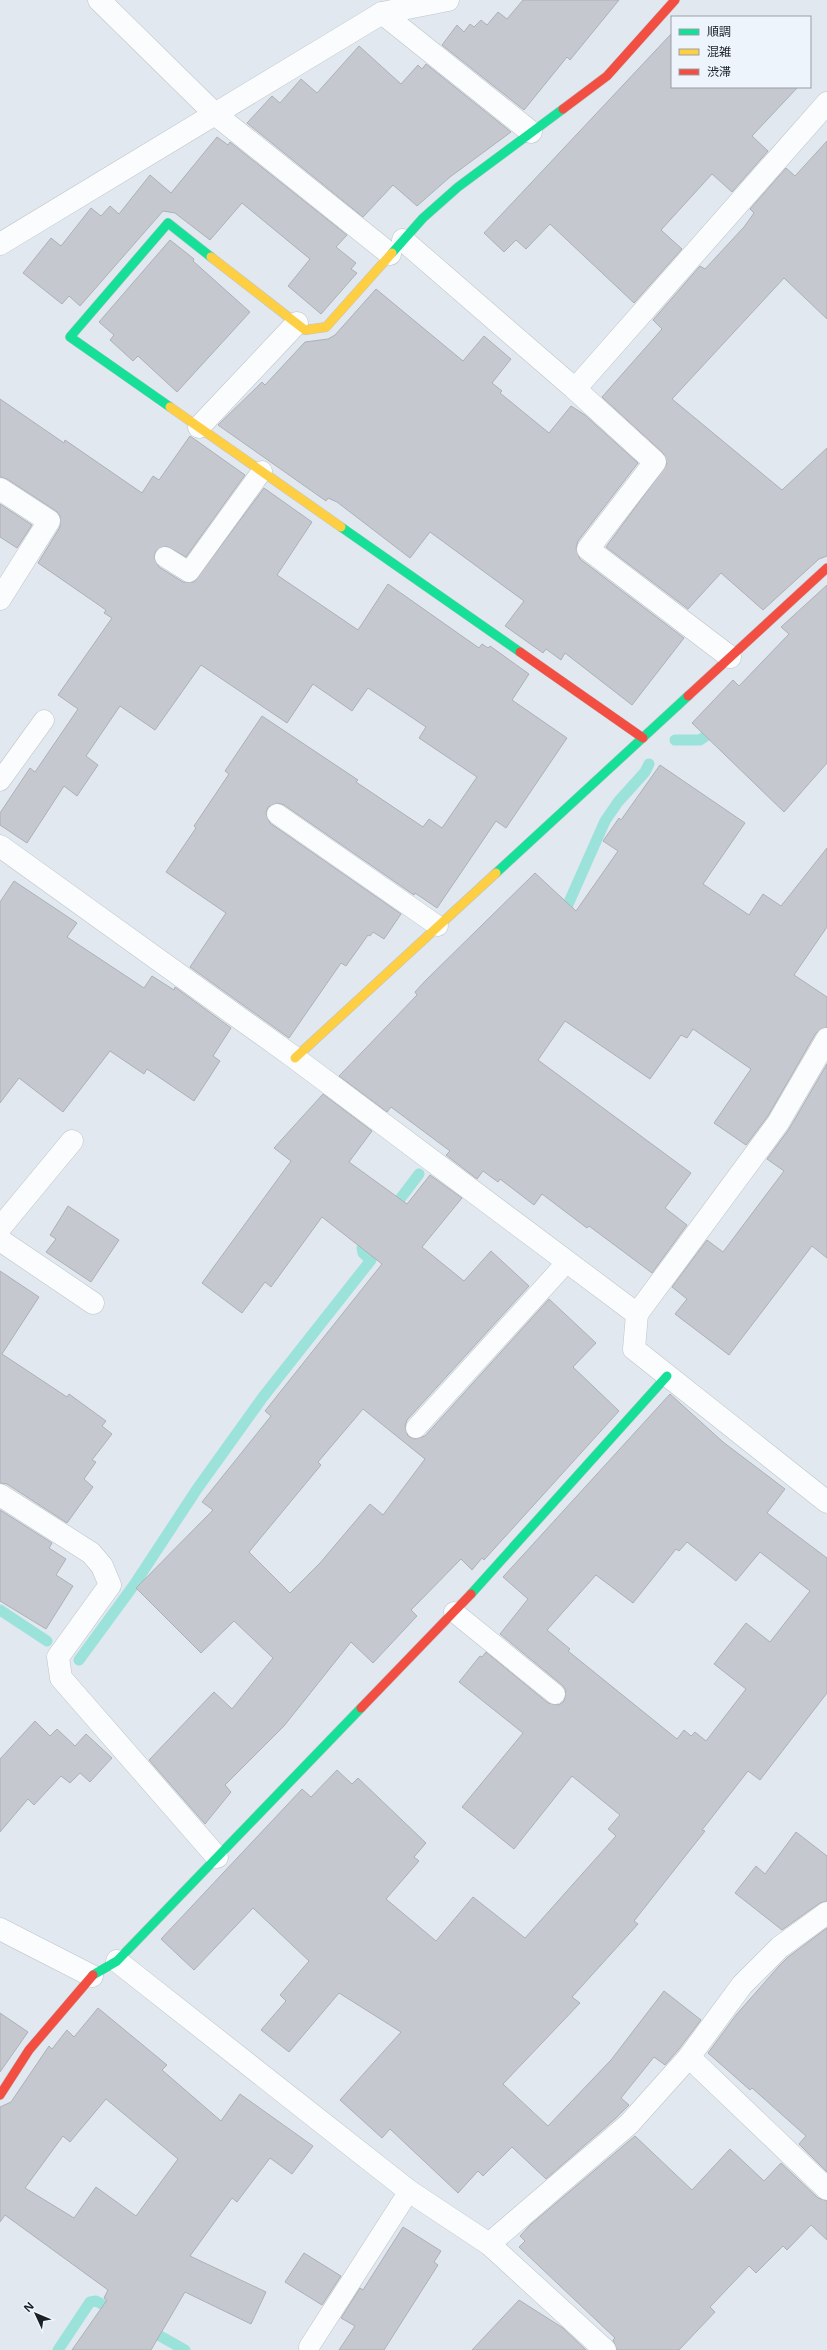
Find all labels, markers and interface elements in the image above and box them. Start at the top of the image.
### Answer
legend [671,16,811,88]
text: 順調 [707,23,731,40]
text: 混雑 [707,43,731,60]
text: 渋滞 [707,63,731,80]
north arrow [16,2294,56,2334]
text: N [20,2298,37,2315]

